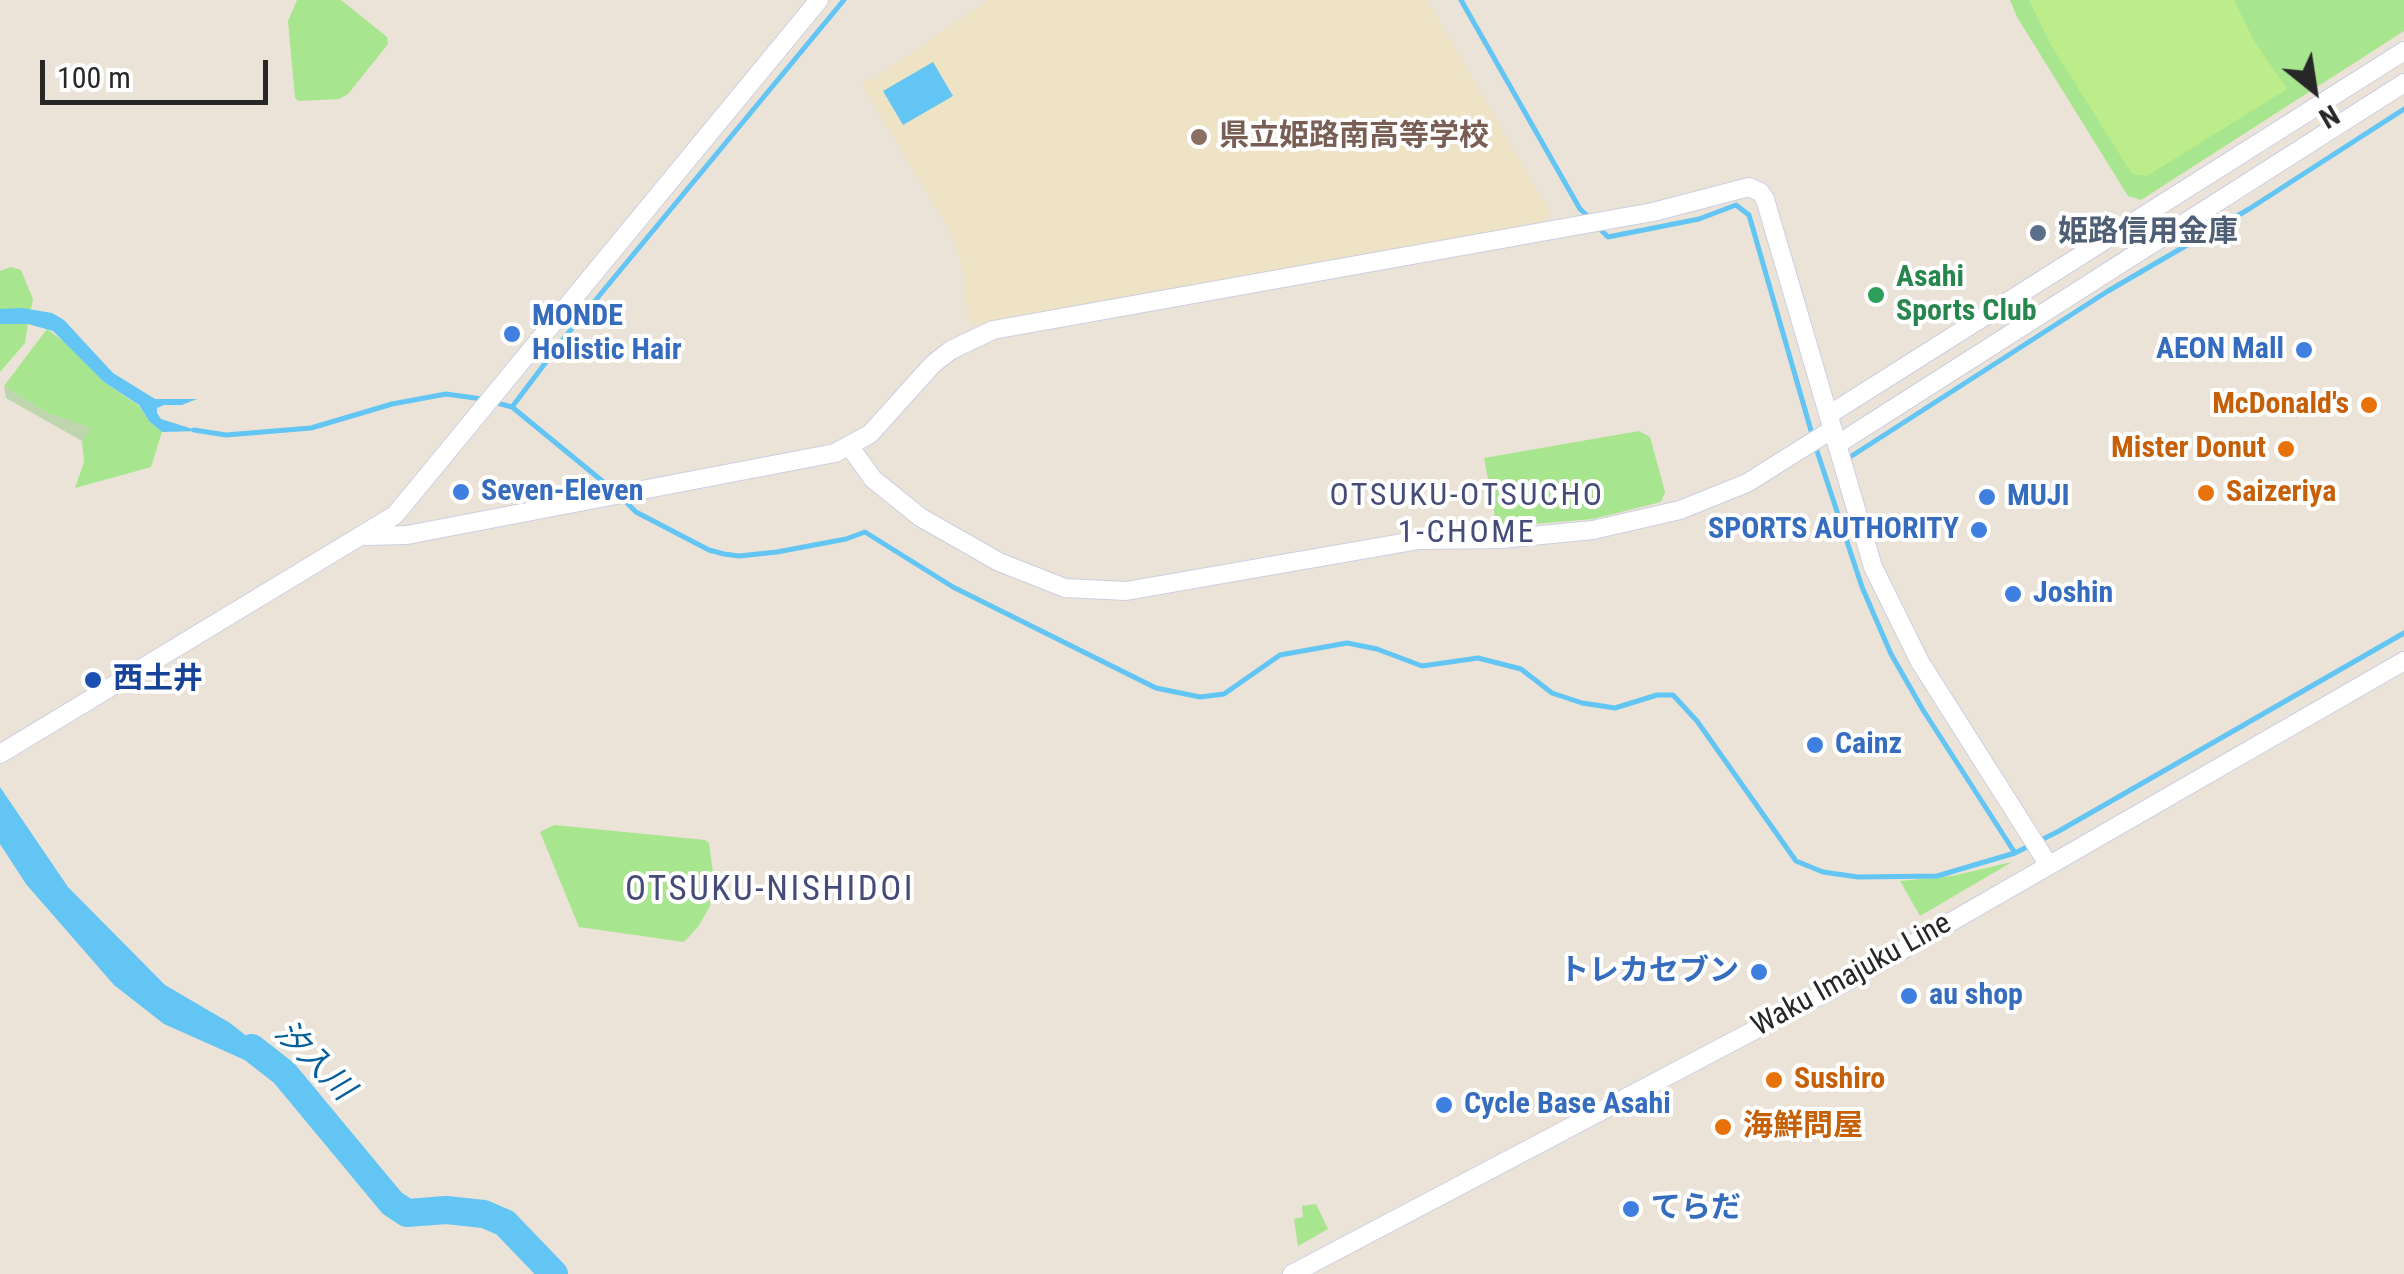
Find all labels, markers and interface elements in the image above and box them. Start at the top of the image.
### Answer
scale bar [45,40,272,102]
north arrow [2264,40,2364,140]
text: 100 m [57,60,131,95]
text: N [2314,98,2345,135]
place label: 県立姫路南高等学校 [1219,119,1489,155]
marker: 県立姫路南高等学校 [1188,126,1210,148]
place label: 姫路信用金庫 [2058,215,2238,251]
marker: 姫路信用金庫 [2027,222,2049,244]
place label: Asahi Sports Club [1896,260,2037,330]
marker: Asahi Sports Club [1865,284,1887,306]
place label: MONDE Holistic Hair [532,299,682,370]
marker: MONDE Holistic Hair [501,323,523,345]
place label: AEON Mall [2156,332,2284,368]
marker: AEON Mall [2293,339,2315,361]
place label: McDonald's [2212,387,2349,423]
marker: McDonald's [2358,394,2380,416]
place label: Mister Donut [2111,431,2266,467]
marker: Mister Donut [2275,438,2297,460]
place label: Seven-Eleven [481,474,643,510]
place label: Saizeriya [2226,475,2336,511]
district label: OTSUKU-OTSUCHO 1-CHOME [1329,478,1605,553]
place label: MUJI [2007,479,2070,515]
marker: Seven-Eleven [450,481,472,503]
marker: Saizeriya [2195,482,2217,504]
marker: MUJI [1976,486,1998,508]
place label: SPORTS AUTHORITY [1708,512,1959,548]
marker: SPORTS AUTHORITY [1968,519,1990,541]
place label: Joshin [2033,576,2113,612]
marker: Joshin [2002,583,2024,605]
place label: 西土井 [113,662,203,698]
marker: 西土井 [82,669,104,691]
place label: Cainz [1835,727,1902,763]
marker: Cainz [1804,734,1826,756]
district label: OTSUKU-NISHIDOI [625,870,915,912]
street label: Waku Imajuku Line [1746,906,1958,1046]
place label: トレカセブン [1559,954,1739,990]
marker: トレカセブン [1748,961,1770,983]
place label: au shop [1929,978,2023,1014]
marker: au shop [1898,985,1920,1007]
water label: 汐入川 [265,1014,361,1110]
place label: Sushiro [1794,1062,1885,1098]
marker: Sushiro [1763,1069,1785,1091]
place label: Cycle Base Asahi [1464,1087,1671,1123]
marker: Cycle Base Asahi [1433,1094,1455,1116]
place label: 海鮮問屋 [1743,1109,1863,1145]
marker: 海鮮問屋 [1712,1116,1734,1138]
place label: てらだ [1651,1191,1741,1227]
marker: てらだ [1620,1198,1642,1220]

